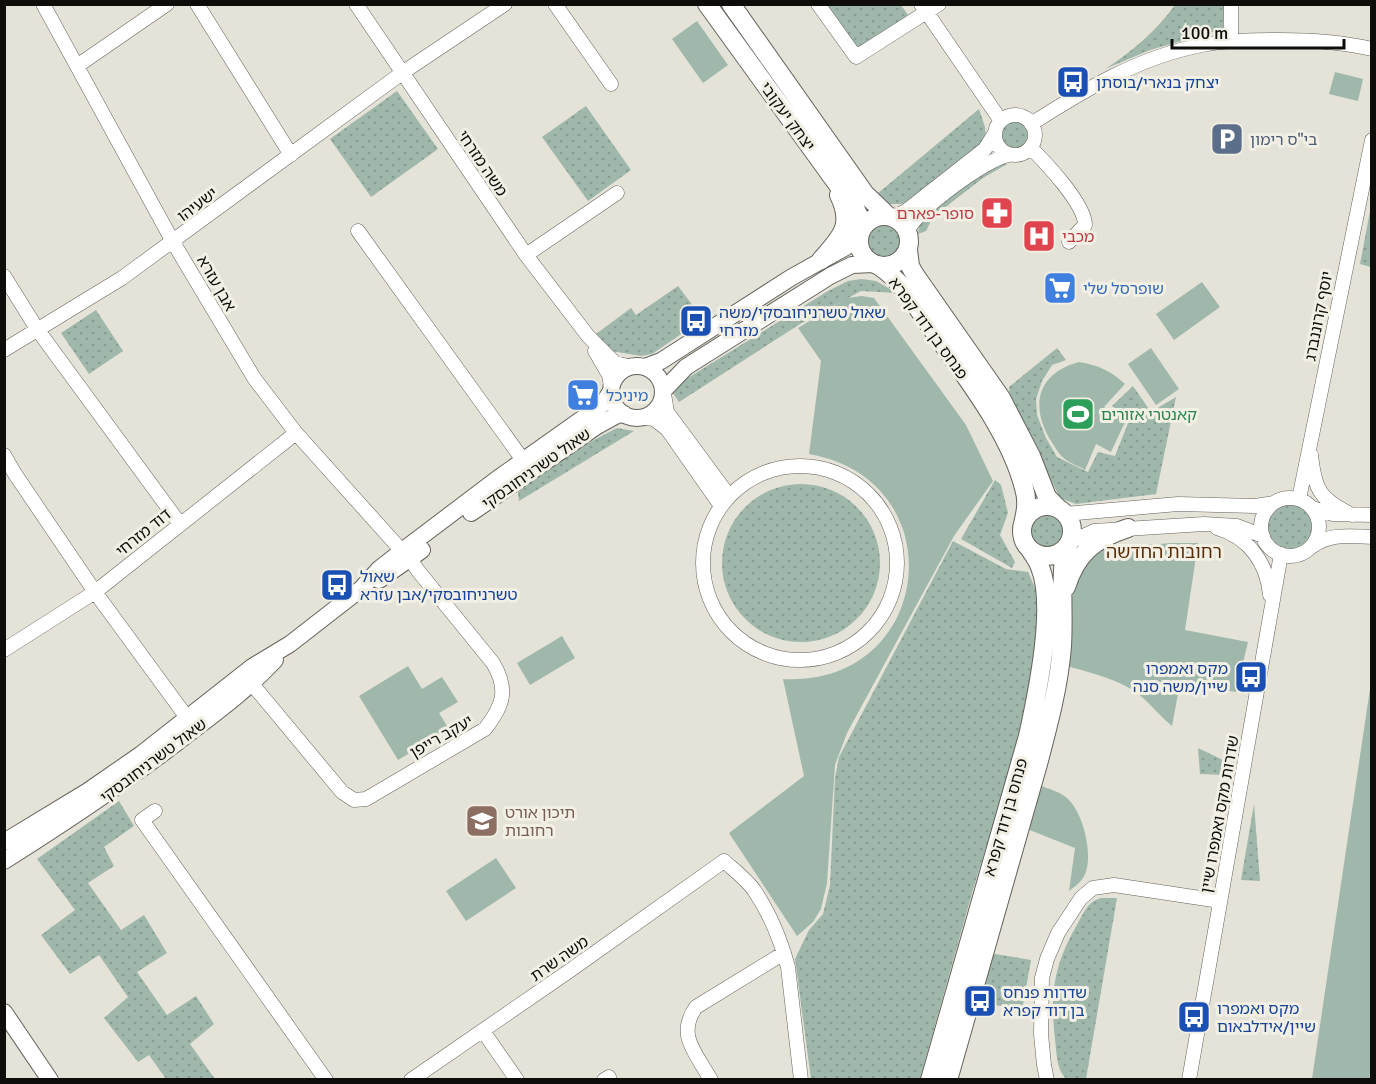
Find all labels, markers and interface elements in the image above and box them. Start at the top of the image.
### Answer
scale bar [1172,12,1344,50]
text: 100 m [1181,22,1228,44]
bus stop icon: יצחק בנארי/בוסתן [1055,64,1091,100]
place label: יצחק בנארי/בוסתן [1096,73,1219,93]
street label: יצחק יעקובי [755,78,819,155]
parking icon: בי"ס רימון [1209,121,1245,157]
street label: משה מזרחי [453,127,512,200]
place label: בי"ס רימון [1250,130,1317,150]
street label: ישעיהו [174,183,222,226]
pharmacy icon: סופר-פארם [979,195,1015,231]
place label: סופר-פארם [897,204,974,224]
hospital icon: מכבי [1021,218,1057,254]
place label: מכבי [1062,227,1094,247]
street label: אבן עזרא [192,252,240,315]
supermarket icon: שופרסל שלי [1042,270,1078,306]
street label: יוסף קרוננברג [1300,270,1337,363]
street label: פנחס בן דוד קפרא [884,273,972,384]
place label: שופרסל שלי [1083,279,1164,299]
bus stop icon: שאול טשרניחובסקי/משה מזרחי [678,303,714,339]
place label: שאול טשרניחובסקי/משה מזרחי [719,303,886,341]
supermarket icon: מיניכל [565,377,601,413]
place label: מיניכל [606,386,648,406]
sports icon: קאנטרי אזורים [1060,396,1096,432]
place label: קאנטרי אזורים [1101,405,1197,425]
street label: שאול טשרניחובסקי [478,424,595,514]
street label: דוד מזרחי [112,504,176,561]
district label: רחובות החדשה [1106,541,1222,563]
bus stop icon: שאול טשרניחובסקי/אבן עזרא [319,567,355,603]
place label: שאול טשרניחובסקי/אבן עזרא [360,567,518,605]
place label: מקס ואמפרו שיין/משה סנה [1133,659,1228,697]
bus stop icon: מקס ואמפרו שיין/משה סנה [1233,659,1269,695]
street label: יעקב רייפן [407,711,476,763]
street label: שאול טשרניחובסקי [96,714,211,807]
street label: שדרות מקס ואמפרו שיין [1196,734,1244,894]
street label: פנחס בן דוד קפרא [980,756,1032,879]
school or university icon: תיכון אורט רחובות [464,803,500,839]
place label: תיכון אורט רחובות [505,803,575,841]
street label: משה שרת [527,932,592,986]
bus stop icon: שדרות פנחס בן דוד קפרא [962,983,998,1019]
place label: שדרות פנחס בן דוד קפרא [1003,983,1087,1021]
bus stop icon: מקס ואמפרו שיין/אידלבאום [1176,999,1212,1035]
place label: מקס ואמפרו שיין/אידלבאום [1217,999,1316,1037]

